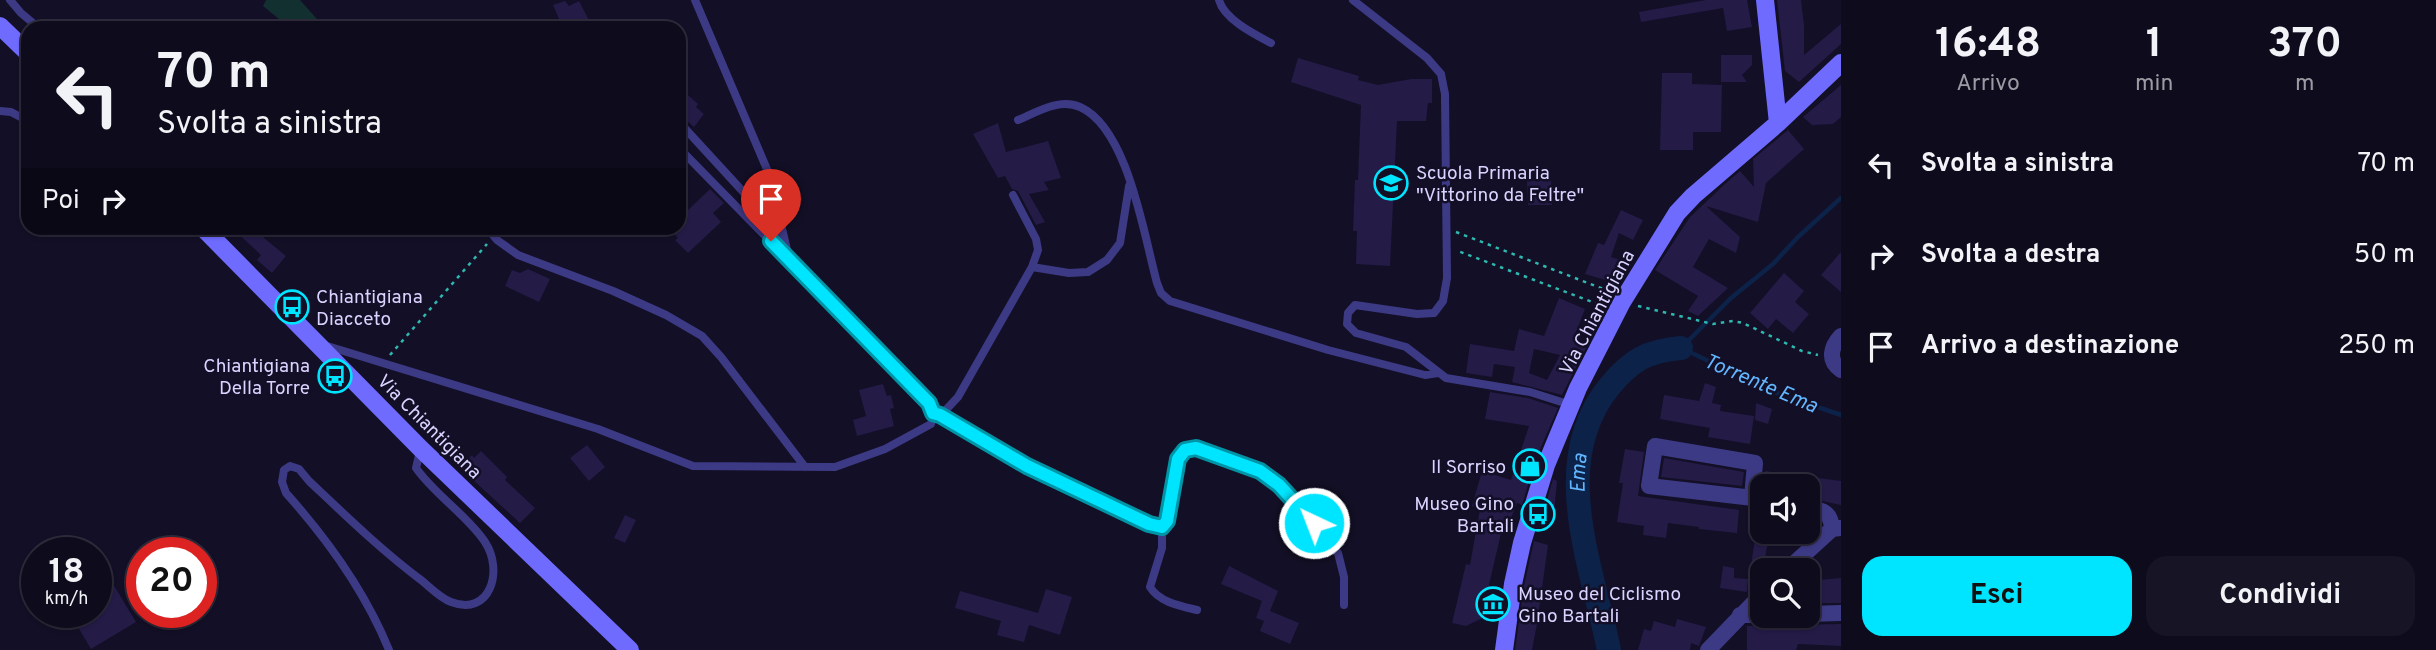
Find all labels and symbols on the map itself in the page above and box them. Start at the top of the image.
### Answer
place label: Scuola Primaria "Vittorino da Feltre" [1416,162,1584,208]
school or university icon: Scuola Primaria "Vittorino da Feltre" [1372,164,1410,202]
pin [741,169,801,241]
street label: Via Chiantigiana [1555,246,1641,380]
place label: Chiantigiana Diacceto [316,286,423,332]
bus stop icon: Chiantigiana Diacceto [273,288,311,326]
water label: Torrente Ema [1699,348,1821,420]
place label: Chiantigiana Della Torre [203,355,310,401]
bus stop icon: Chiantigiana Della Torre [316,357,354,395]
street label: Via Chiantigiana [371,370,486,485]
shop icon: Il Sorriso [1511,447,1549,485]
water label: Ema [1566,452,1595,493]
place label: Il Sorriso [1431,456,1506,480]
position arrow [1277,486,1351,560]
place label: Museo Gino Bartali [1414,493,1514,539]
bus stop icon: Museo Gino Bartali [1519,495,1557,533]
speed limit sign: 20 [126,537,217,628]
place label: Museo del Ciclismo Gino Bartali [1518,583,1681,629]
museum icon: Museo del Ciclismo Gino Bartali [1474,585,1512,623]

